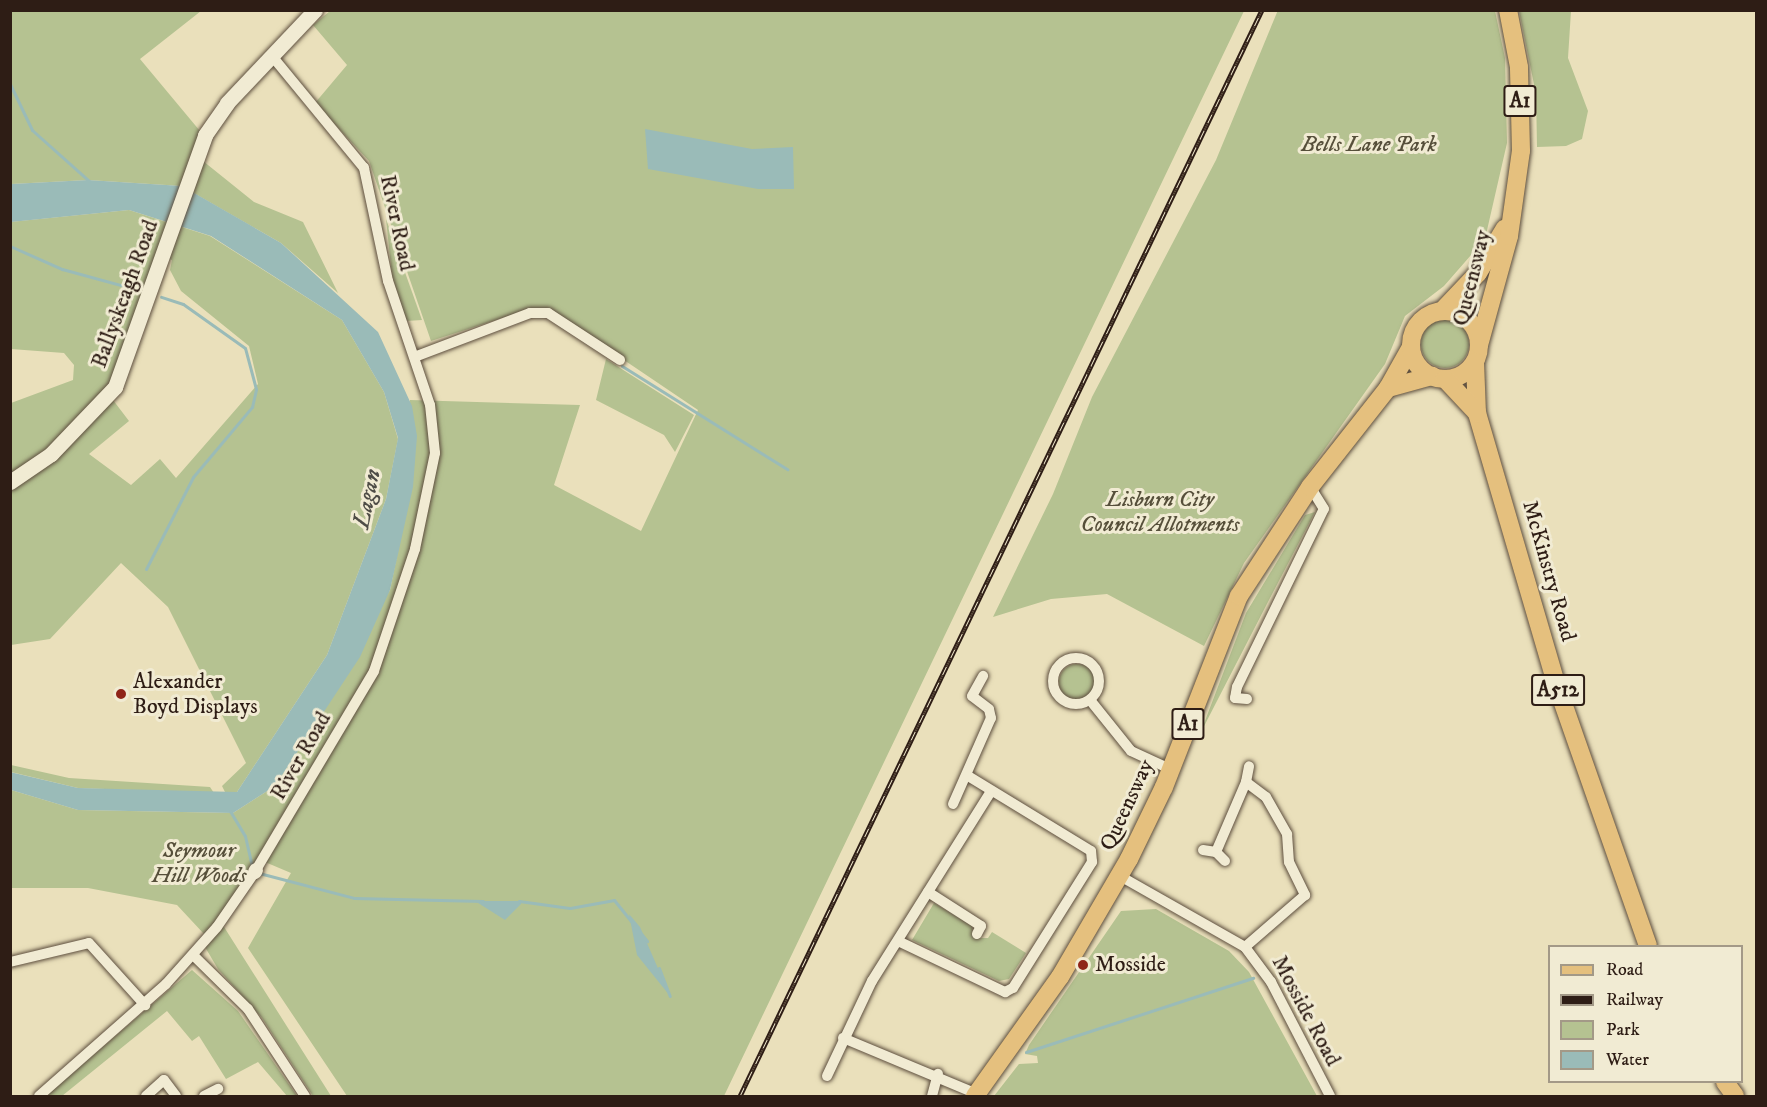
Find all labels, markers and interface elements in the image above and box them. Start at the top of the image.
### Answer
road number: A1 [1502,83,1538,119]
park label: Bells Lane Park [1301,132,1437,158]
street label: River Road [374,173,420,273]
street label: Ballyskeagh Road [86,216,164,372]
street label: Queensway [1447,227,1497,329]
water label: Lagan [348,467,388,531]
park label: Lisburn City Council Allotments [1081,486,1239,538]
street label: McKinstry Road [1516,498,1582,644]
place label: Alexander Boyd Displays [133,668,258,720]
road number: A512 [1531,672,1585,708]
marker: Alexander Boyd Displays [114,687,128,701]
road number: A1 [1170,706,1206,742]
street label: River Road [265,707,337,805]
street label: Queensway [1094,755,1160,855]
park label: Seymour Hill Woods [152,837,246,888]
legend [1548,945,1743,1083]
street label: Mosside Road [1266,951,1346,1071]
place label: Mosside [1095,952,1166,978]
marker: Mosside [1076,958,1090,972]
text: Road [1606,959,1643,981]
text: Railway [1606,989,1663,1011]
text: Park [1606,1019,1640,1041]
text: Water [1606,1049,1649,1071]

